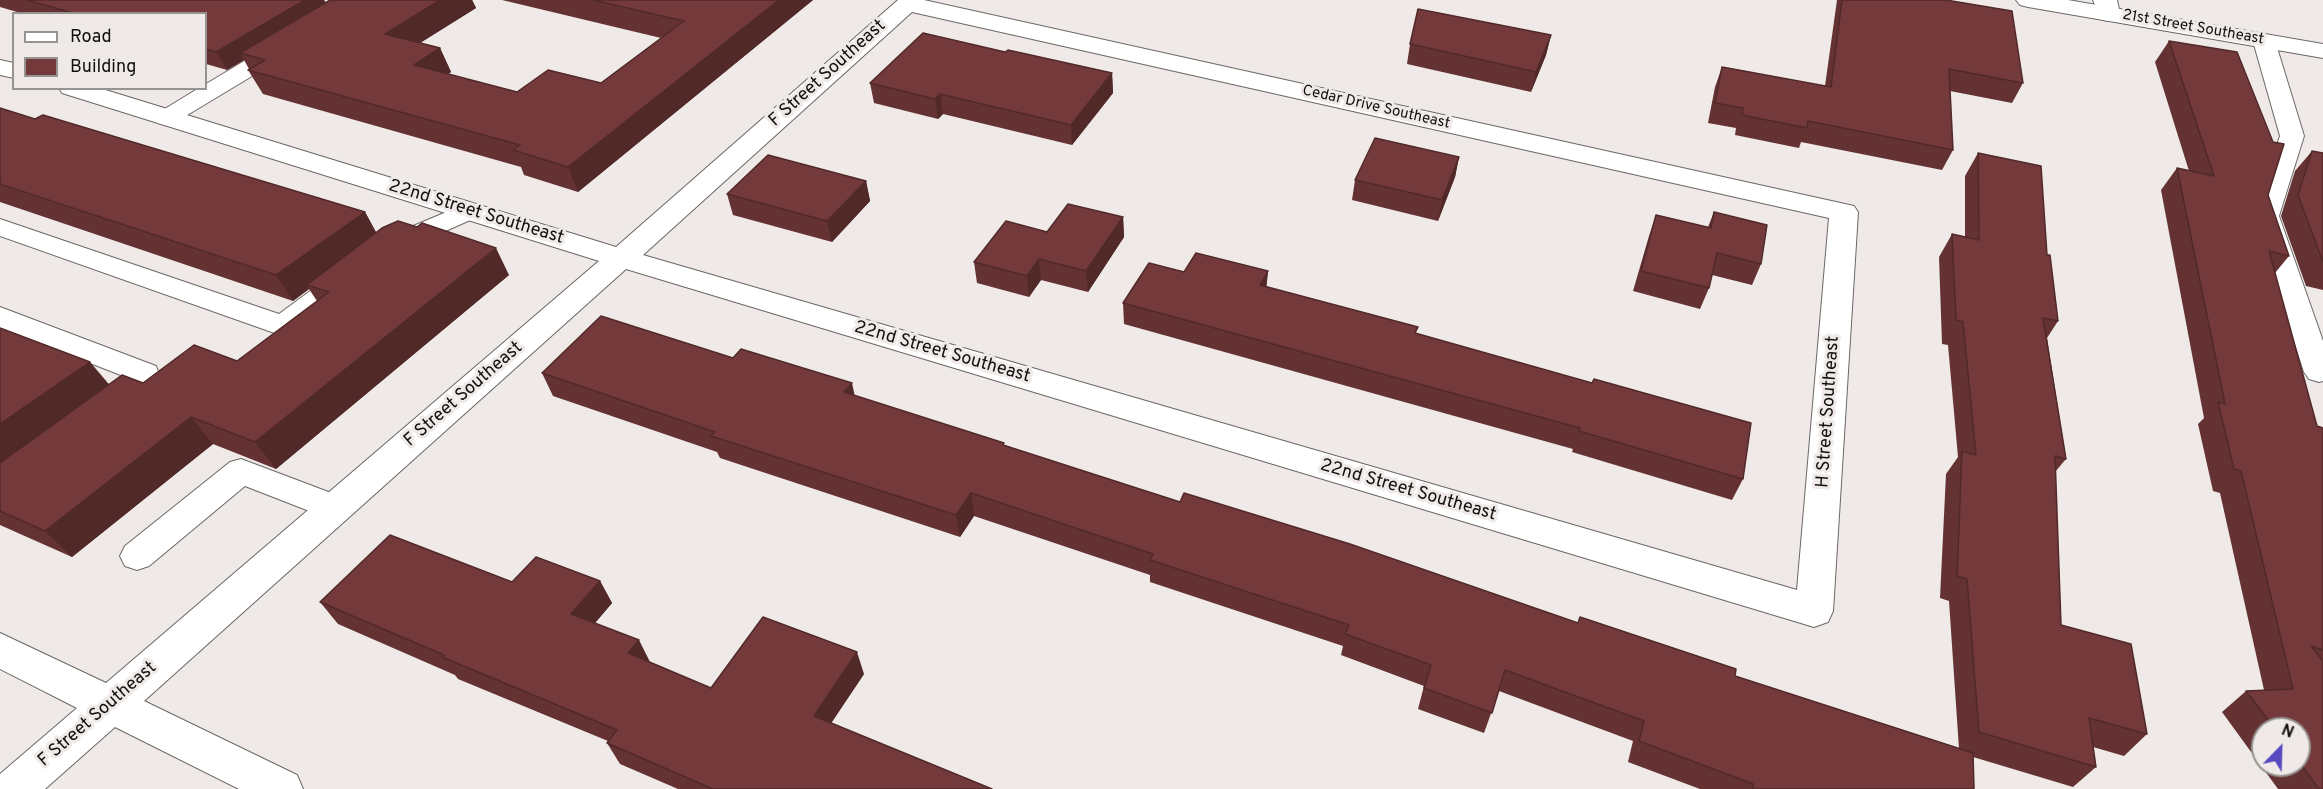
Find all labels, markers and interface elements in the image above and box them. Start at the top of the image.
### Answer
street label: 21st Street Southeast [2121,7,2265,49]
legend [12,12,207,90]
street label: F Street Southeast [765,16,891,132]
text: Road [70,26,112,49]
text: Building [70,56,136,79]
street label: Cedar Drive Southeast [1300,82,1452,134]
street label: 22nd Street Southeast [386,176,566,250]
street label: 22nd Street Southeast [851,318,1033,388]
street label: H Street Southeast [1813,335,1845,489]
street label: F Street Southeast [400,338,528,452]
street label: 22nd Street Southeast [1317,456,1499,526]
street label: F Street Southeast [34,658,162,772]
north arrow [2251,717,2311,777]
text: N [2278,721,2296,744]

